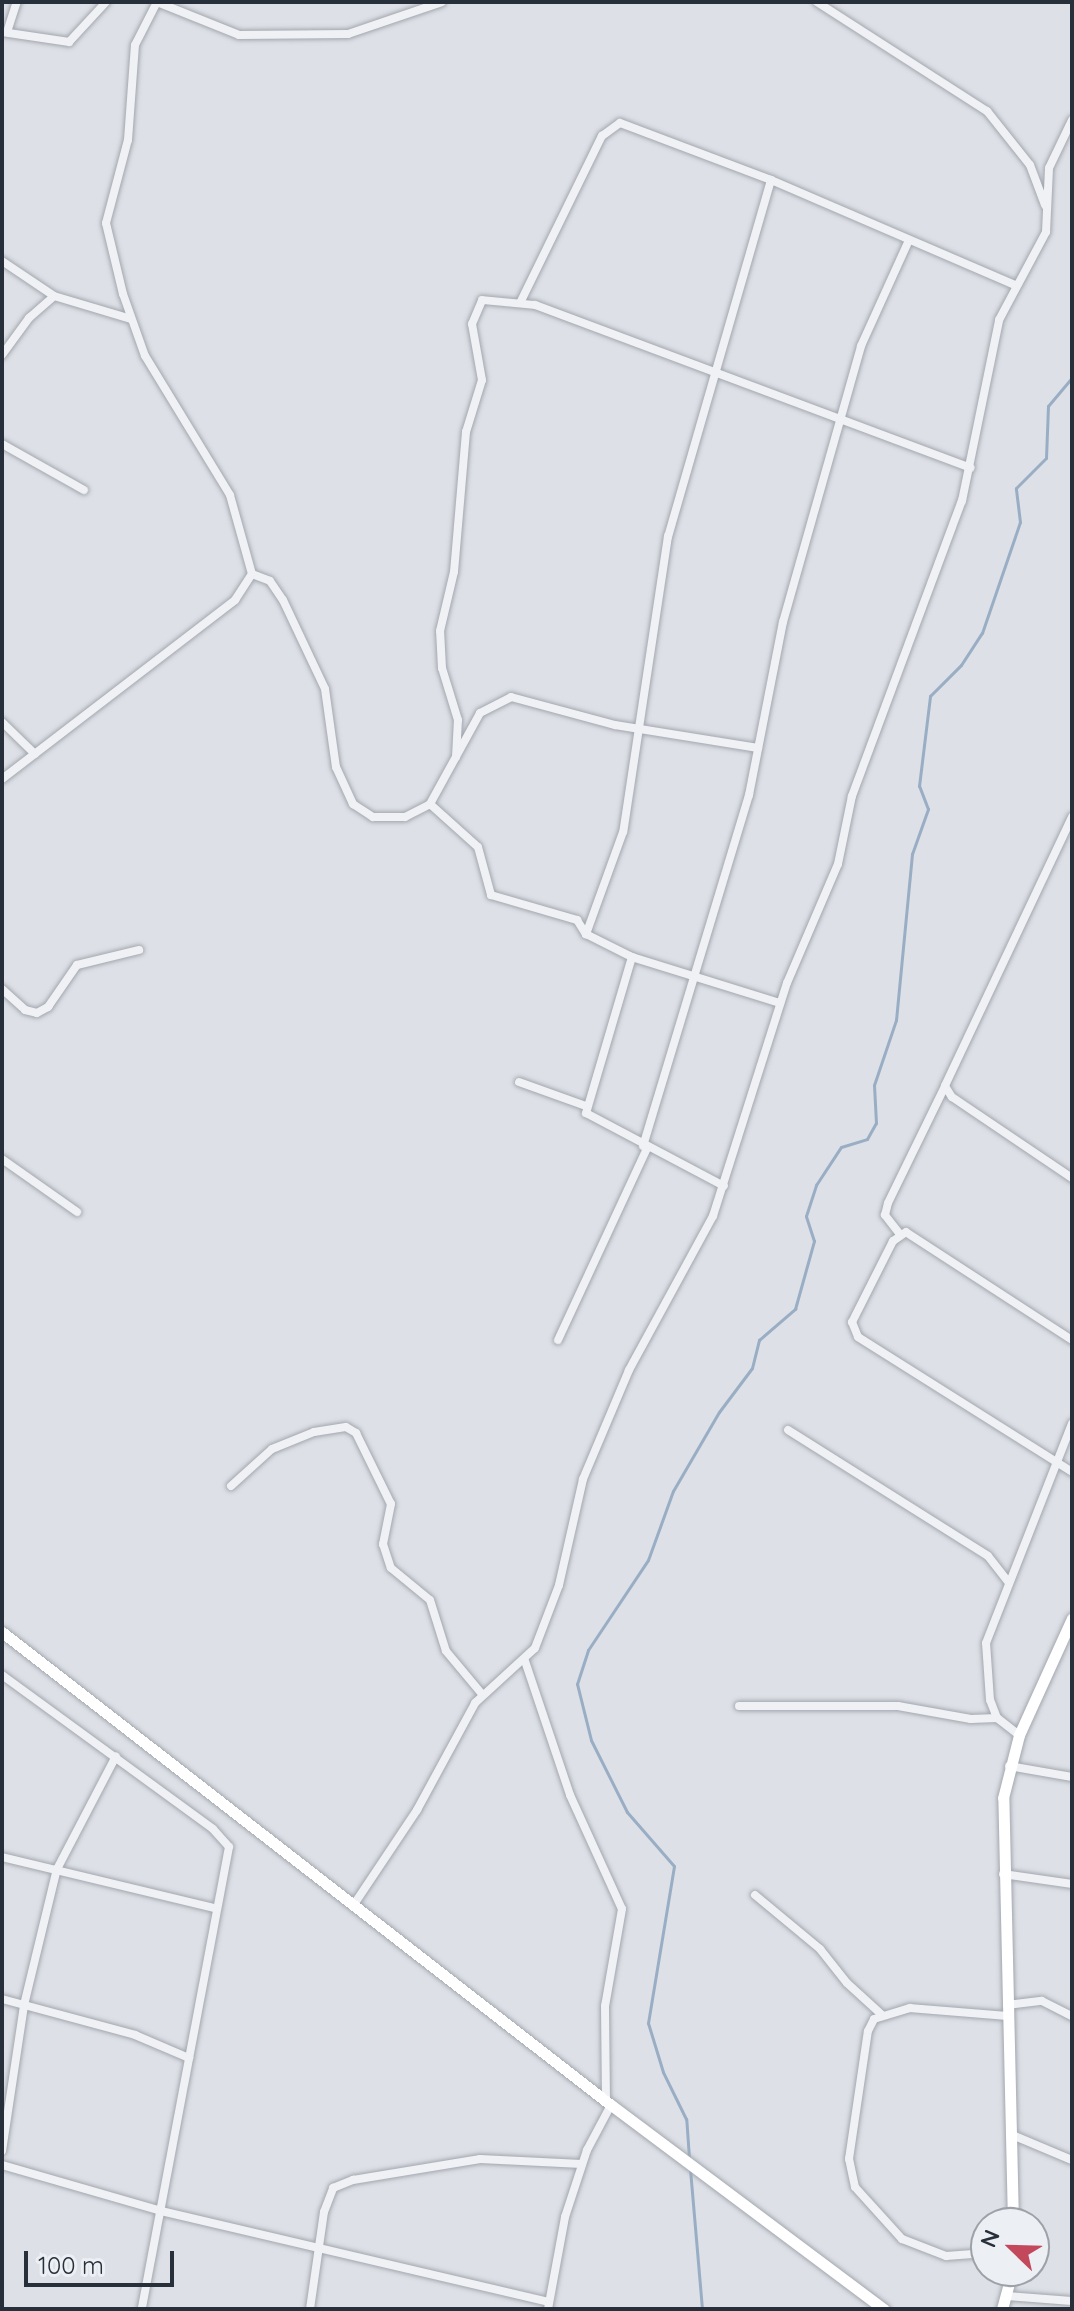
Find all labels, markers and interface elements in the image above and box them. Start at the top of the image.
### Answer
north arrow [970,2207,1050,2287]
text: N [974,2225,1006,2251]
scale bar [28,2235,178,2285]
text: 100 m [38,2250,104,2280]

